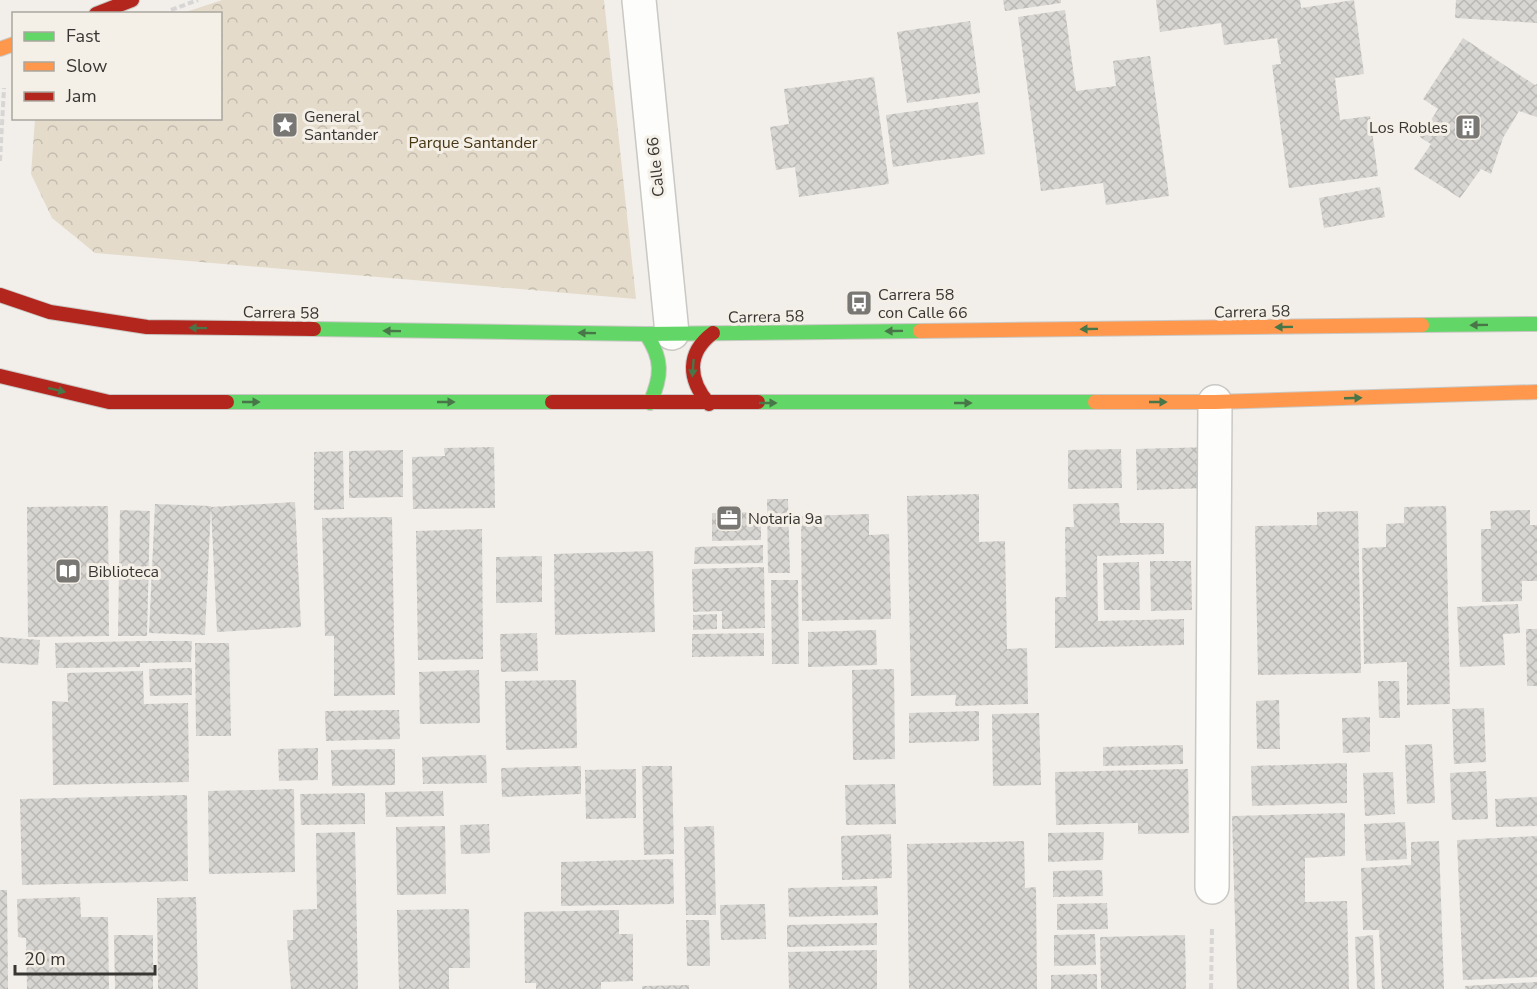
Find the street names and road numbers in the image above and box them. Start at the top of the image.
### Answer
street label: Calle 66 [642,136,670,198]
street label: Carrera 58 [1214,300,1290,324]
street label: Carrera 58 [243,301,319,325]
street label: Carrera 58 [728,305,804,329]

